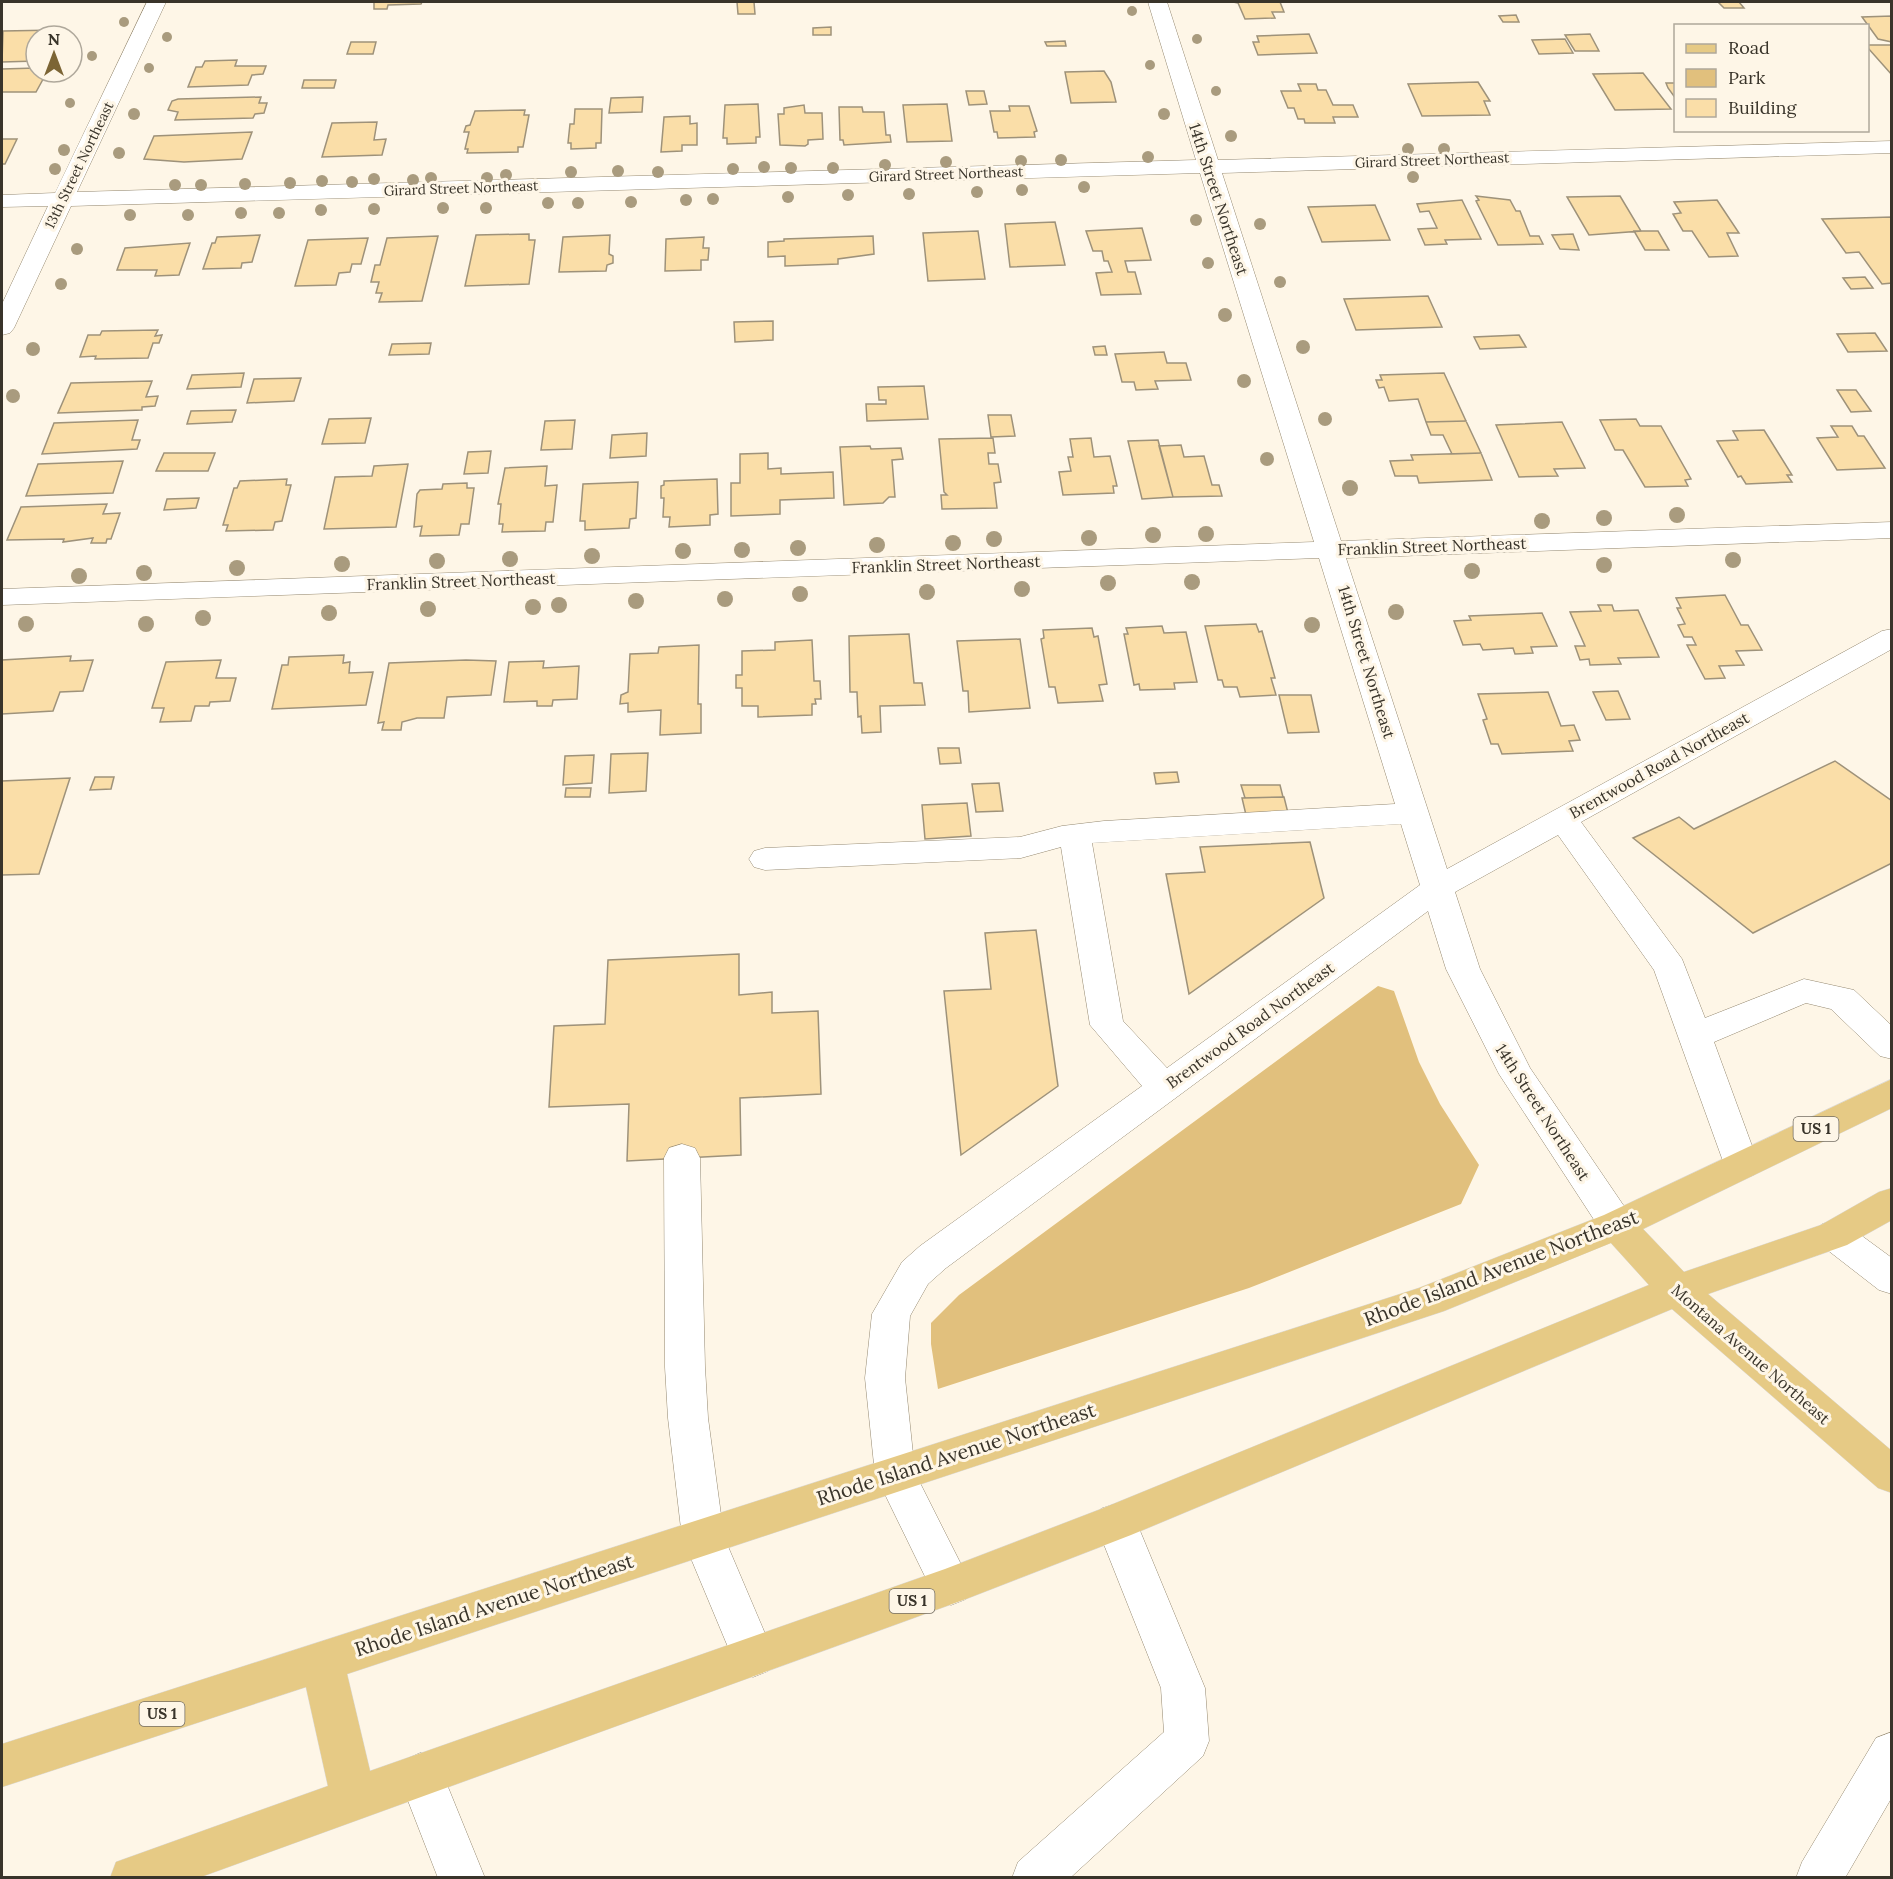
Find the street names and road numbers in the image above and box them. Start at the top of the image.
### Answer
street label: 13th Street Northeast [40,98,118,231]
street label: 14th Street Northeast [1185,120,1253,278]
street label: Girard Street Northeast [1354,148,1510,172]
street label: Girard Street Northeast [868,162,1024,186]
street label: Girard Street Northeast [383,176,539,200]
street label: Franklin Street Northeast [1337,533,1528,559]
street label: Franklin Street Northeast [851,551,1042,577]
street label: Franklin Street Northeast [366,568,557,594]
street label: 14th Street Northeast [1334,583,1400,742]
street label: Brentwood Road Northeast [1566,707,1753,823]
street label: Brentwood Road Northeast [1162,957,1338,1093]
street label: 14th Street Northeast [1491,1040,1595,1185]
road number: US 1 [1794,1117,1838,1141]
street label: Rhode Island Avenue Northeast [1360,1204,1642,1331]
street label: Montana Avenue Northeast [1668,1280,1835,1429]
street label: Rhode Island Avenue Northeast [813,1396,1099,1510]
street label: Rhode Island Avenue Northeast [351,1547,637,1661]
road number: US 1 [890,1589,934,1613]
road number: US 1 [140,1702,184,1726]

